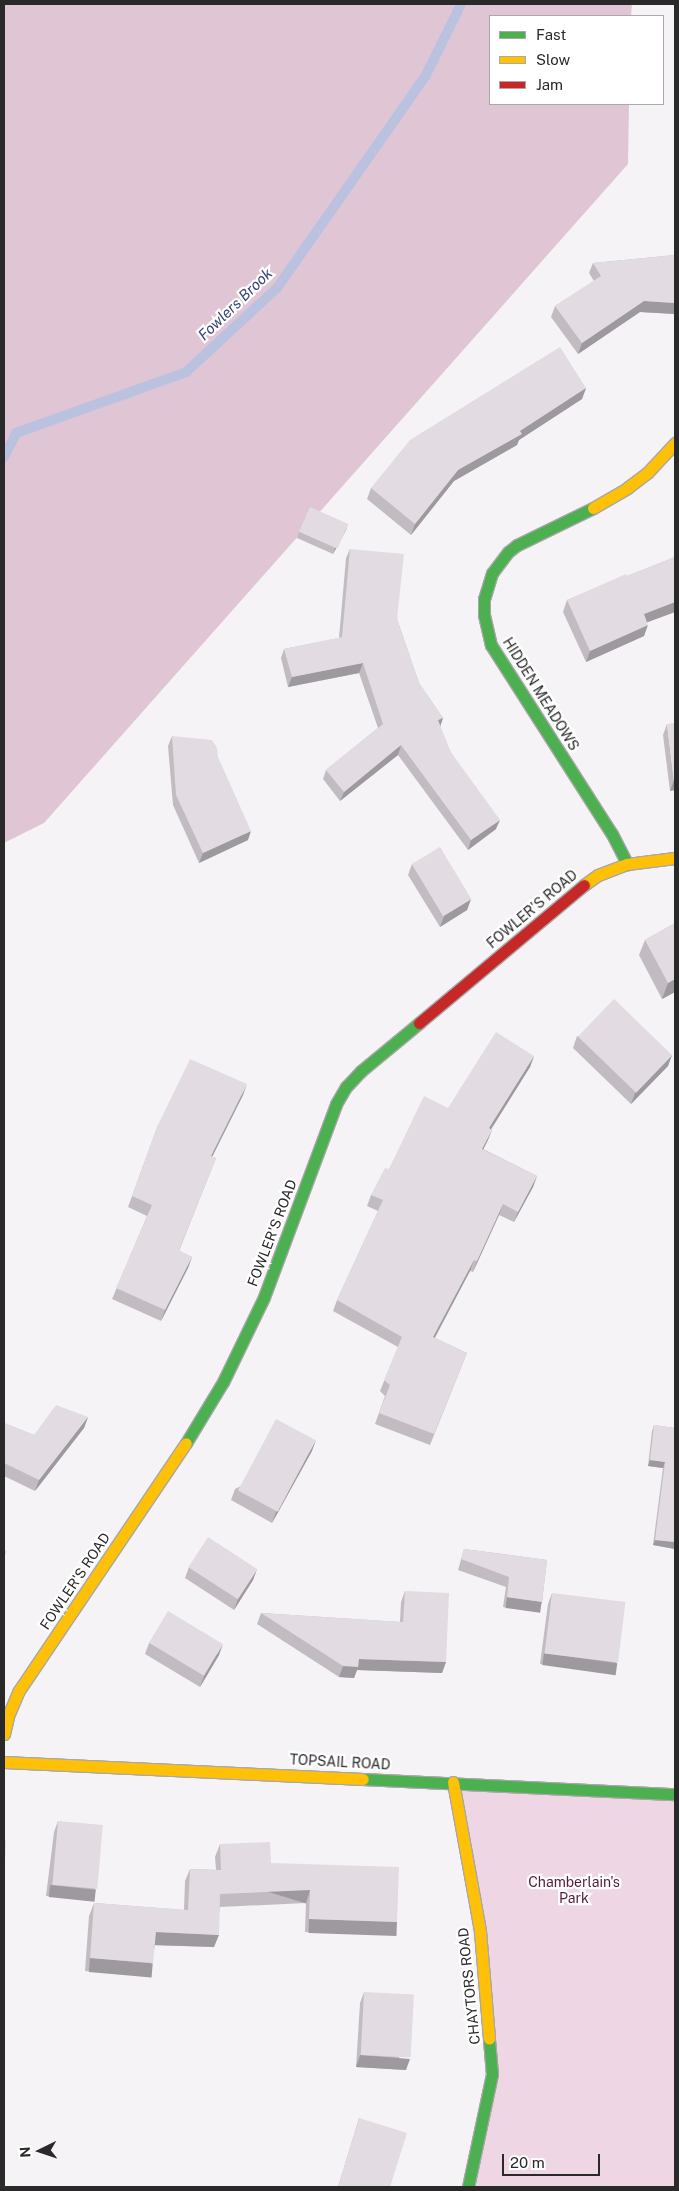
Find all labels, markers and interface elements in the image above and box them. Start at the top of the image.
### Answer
legend [489,15,664,105]
text: Fast [536,26,566,43]
text: Slow [536,51,570,68]
text: Jam [536,76,563,93]
water label: Fowlers Brook [194,264,276,344]
street label: HIDDEN MEADOWS [499,634,583,754]
street label: FOWLER'S ROAD [483,866,581,952]
street label: FOWLER'S ROAD [244,1177,300,1289]
street label: FOWLER'S ROAD [36,1529,114,1633]
street label: TOPSAIL ROAD [289,1751,391,1773]
park label: Chamberlain's Park [528,1874,620,1906]
street label: CHAYTORS ROAD [455,1927,483,2045]
north arrow [15,2126,65,2176]
scale bar [504,2144,602,2176]
text: N [17,2146,33,2158]
text: 20 m [510,2154,545,2171]

